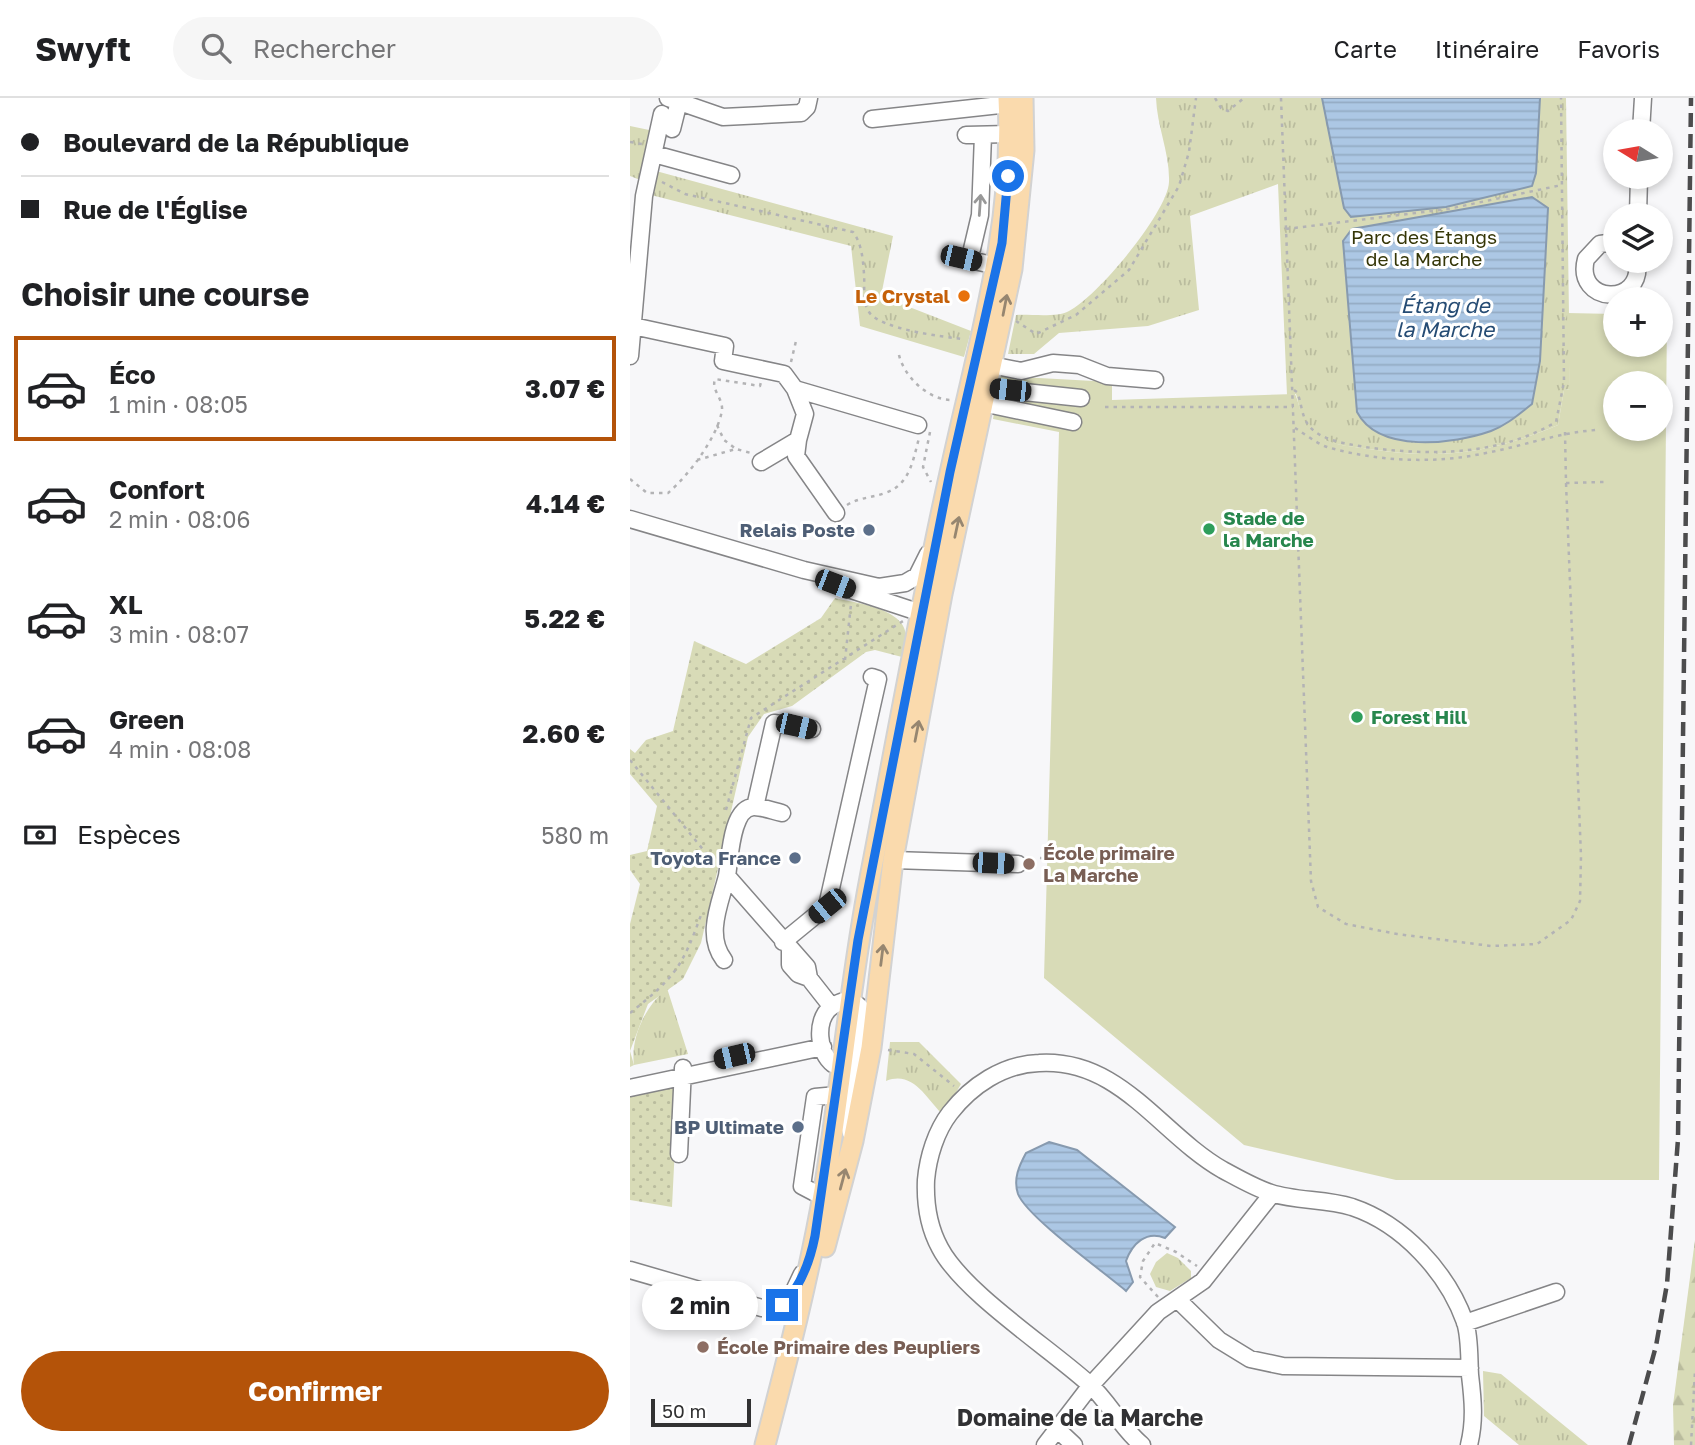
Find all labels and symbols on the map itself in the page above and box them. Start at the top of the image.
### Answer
north arrow [1603,119,1673,189]
route start [992,160,1024,192]
one-way arrow [974,194,987,217]
park label: Parc des Étangs de la Marche [1351,225,1497,270]
car [939,243,984,273]
place label: Le Crystal [855,284,950,307]
marker: Le Crystal [956,288,972,304]
water label: Étang de la Marche [1396,292,1496,342]
one-way arrow [999,294,1012,317]
car [989,377,1032,403]
place label: Stade de la Marche [1223,506,1314,551]
one-way arrow [950,516,964,539]
place label: Relais Poste [740,518,855,541]
marker: Stade de la Marche [1201,521,1217,537]
marker: Relais Poste [861,522,877,538]
car [812,567,859,601]
place label: Forest Hill [1371,705,1467,728]
marker: Forest Hill [1349,709,1365,725]
car [774,711,819,741]
one-way arrow [911,720,924,743]
place label: École primaire La Marche [1043,841,1175,886]
place label: Toyota France [650,846,781,869]
marker: Toyota France [787,850,803,866]
car [972,852,1015,874]
marker: École primaire La Marche [1021,856,1037,872]
car [805,885,850,927]
one-way arrow [875,944,888,967]
car [712,1041,757,1071]
place label: BP Ultimate [674,1115,784,1138]
marker: BP Ultimate [790,1119,806,1135]
one-way arrow [837,1168,850,1191]
callout: 2 min [642,1280,758,1330]
route end [766,1289,798,1321]
place label: École Primaire des Peupliers [717,1335,981,1358]
marker: École Primaire des Peupliers [695,1339,711,1355]
scale bar [651,1396,751,1428]
district label: Domaine de la Marche [957,1403,1203,1431]

